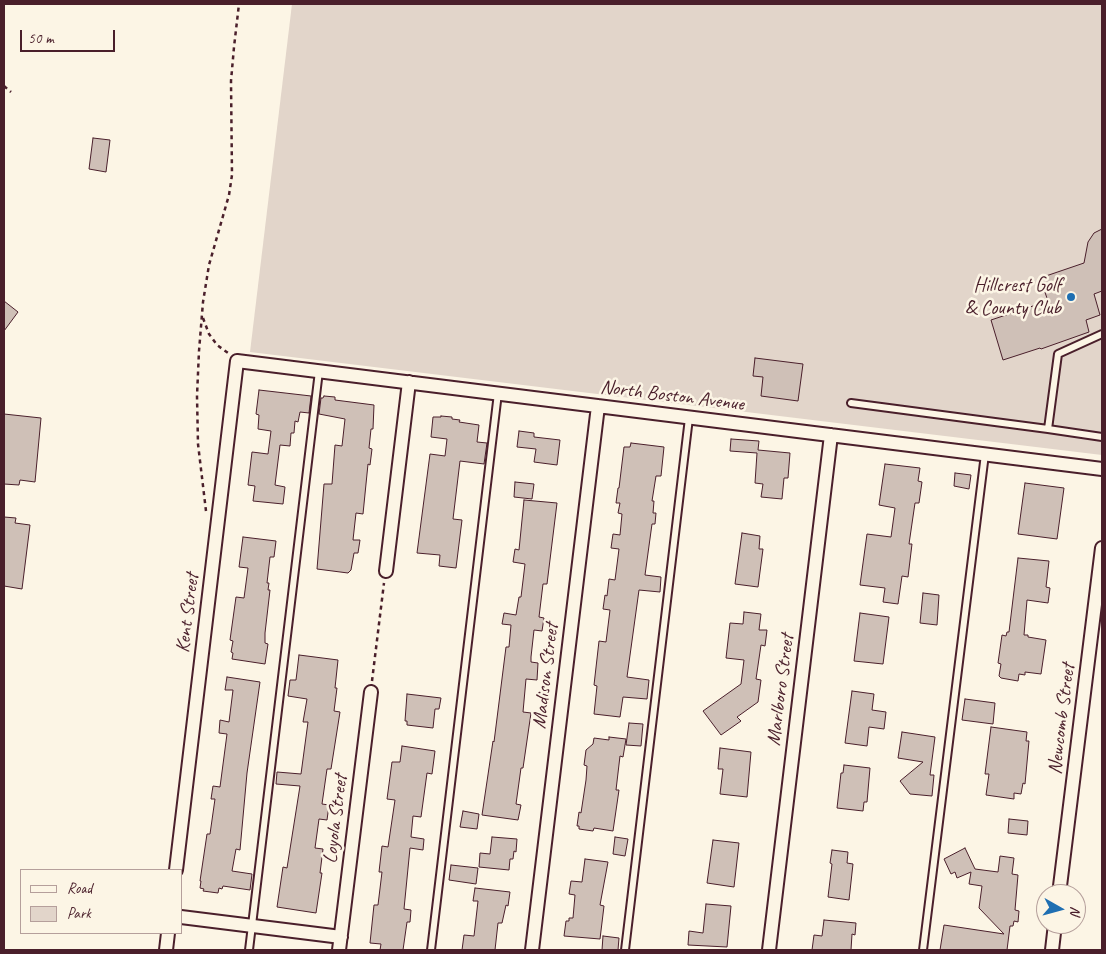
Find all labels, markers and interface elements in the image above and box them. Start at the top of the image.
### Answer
scale bar [22,20,118,52]
text: 50 m [28,29,54,48]
place label: Hillcrest Golf & County Club [965,274,1061,321]
marker: Hillcrest Golf & County Club [1065,291,1077,303]
street label: North Boston Avenue [599,375,745,417]
street label: Kent Street [171,572,205,654]
street label: Madison Street [528,622,564,730]
street label: Marlboro Street [762,633,800,747]
street label: Newcomb Street [1043,662,1081,776]
street label: Loyola Street [319,773,353,865]
legend [20,869,182,934]
text: Road [67,879,92,898]
north arrow [1036,884,1086,934]
text: Park [67,904,91,923]
text: N [1066,905,1084,916]

